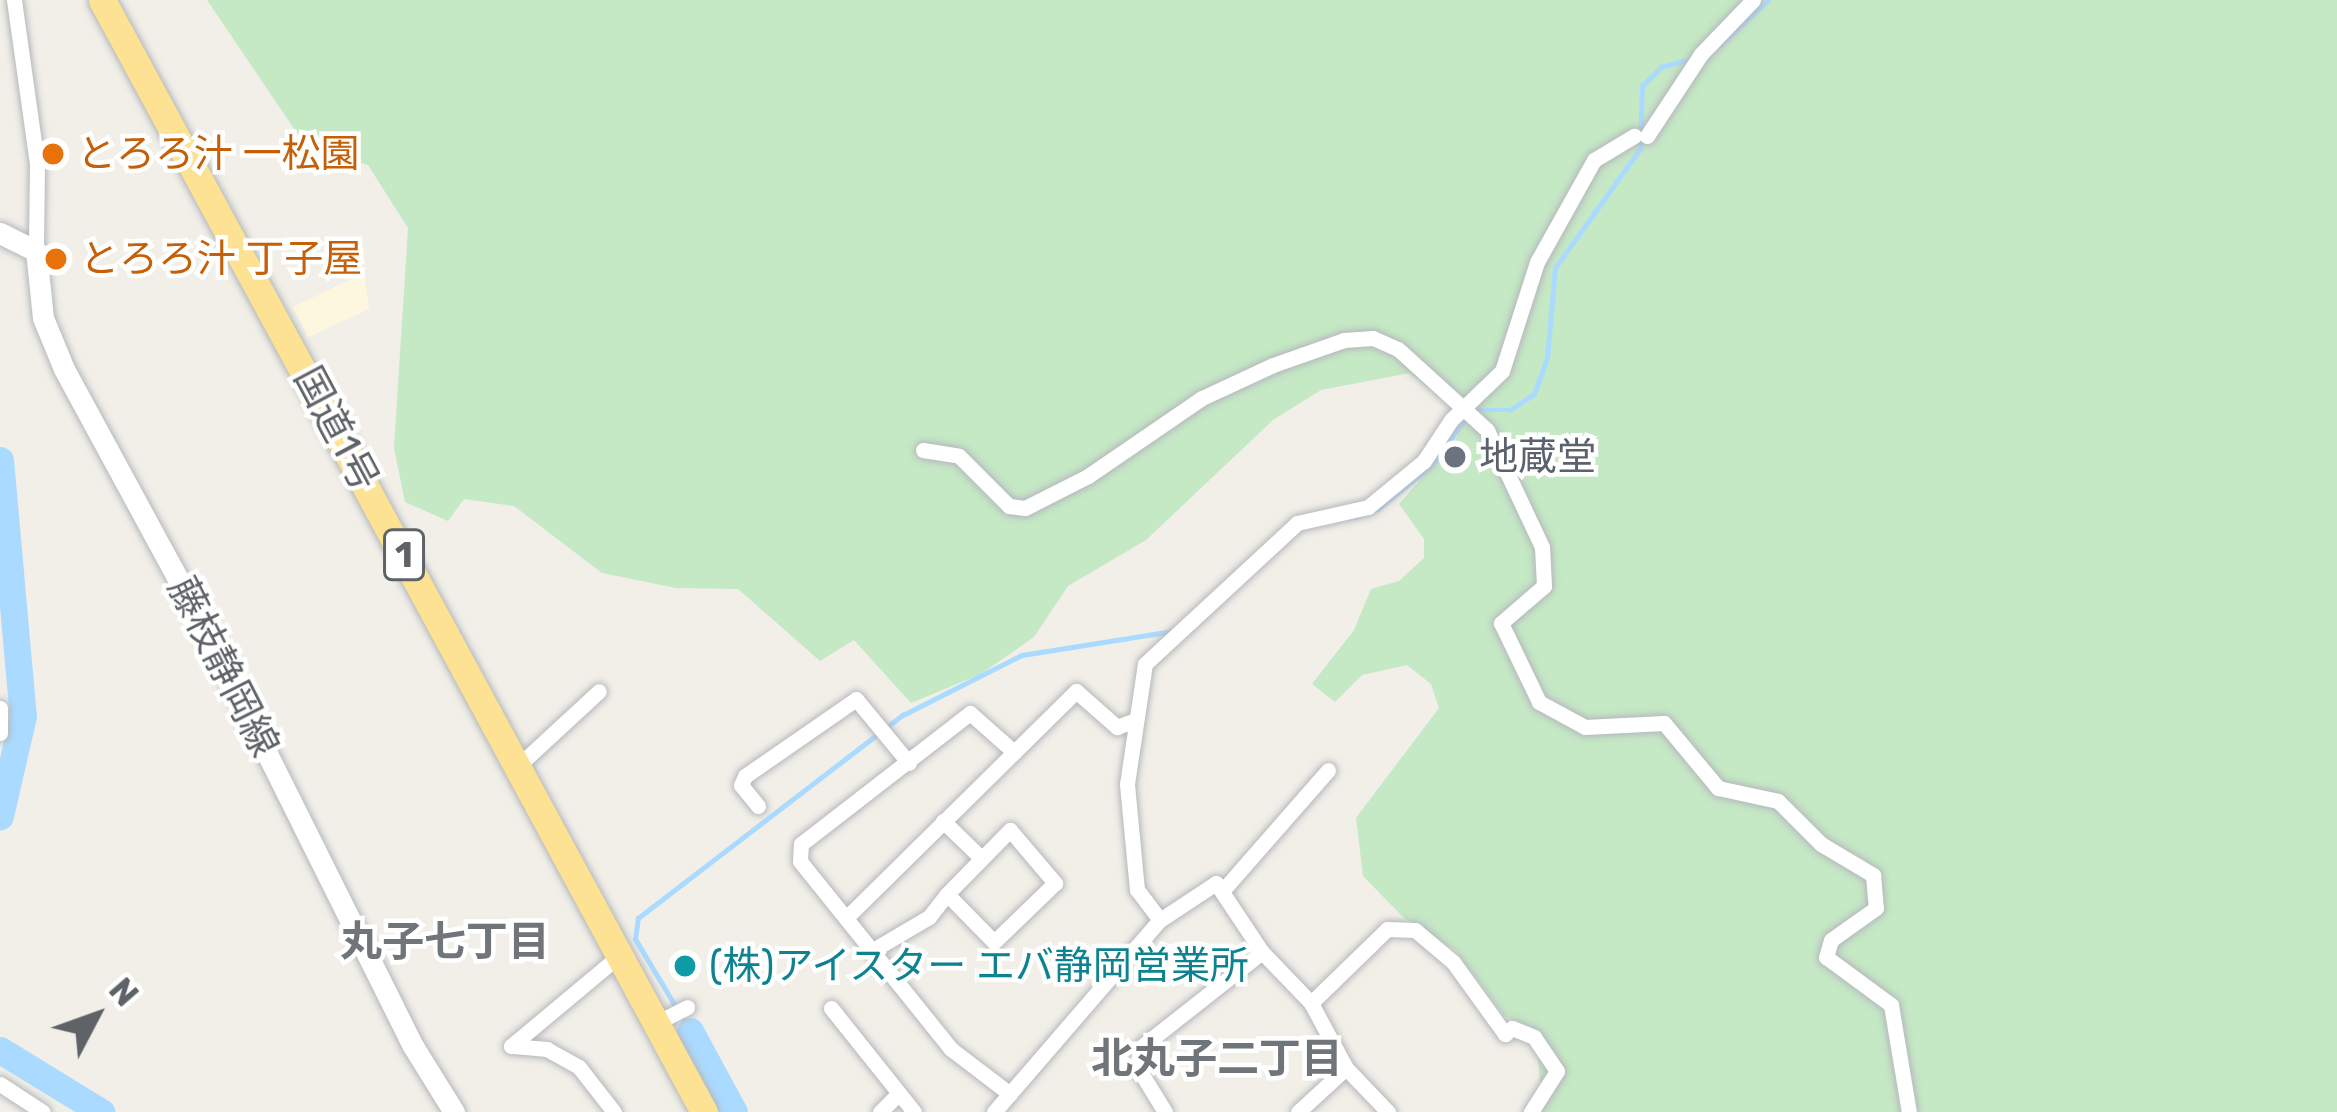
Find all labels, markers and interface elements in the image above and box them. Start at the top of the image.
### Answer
place label: とろろ汁 一松園 [77,131,360,177]
marker: とろろ汁 一松園 [40,141,66,167]
place label: とろろ汁 丁子屋 [80,236,363,282]
marker: とろろ汁 丁子屋 [43,246,69,272]
street label: 国道1号 [284,359,388,499]
place label: 地蔵堂 [1479,434,1596,480]
marker: 地蔵堂 [1442,444,1468,470]
road number: 1 [383,525,425,585]
street label: 藤枝静岡線 [158,570,288,764]
district label: 丸子七丁目 [340,917,550,967]
place label: (株)アイスター エバ静岡営業所 [709,943,1252,989]
marker: (株)アイスター エバ静岡営業所 [672,953,698,979]
north arrow [36,956,156,1076]
text: N [101,970,146,1014]
district label: 北丸子二丁目 [1091,1034,1343,1084]

